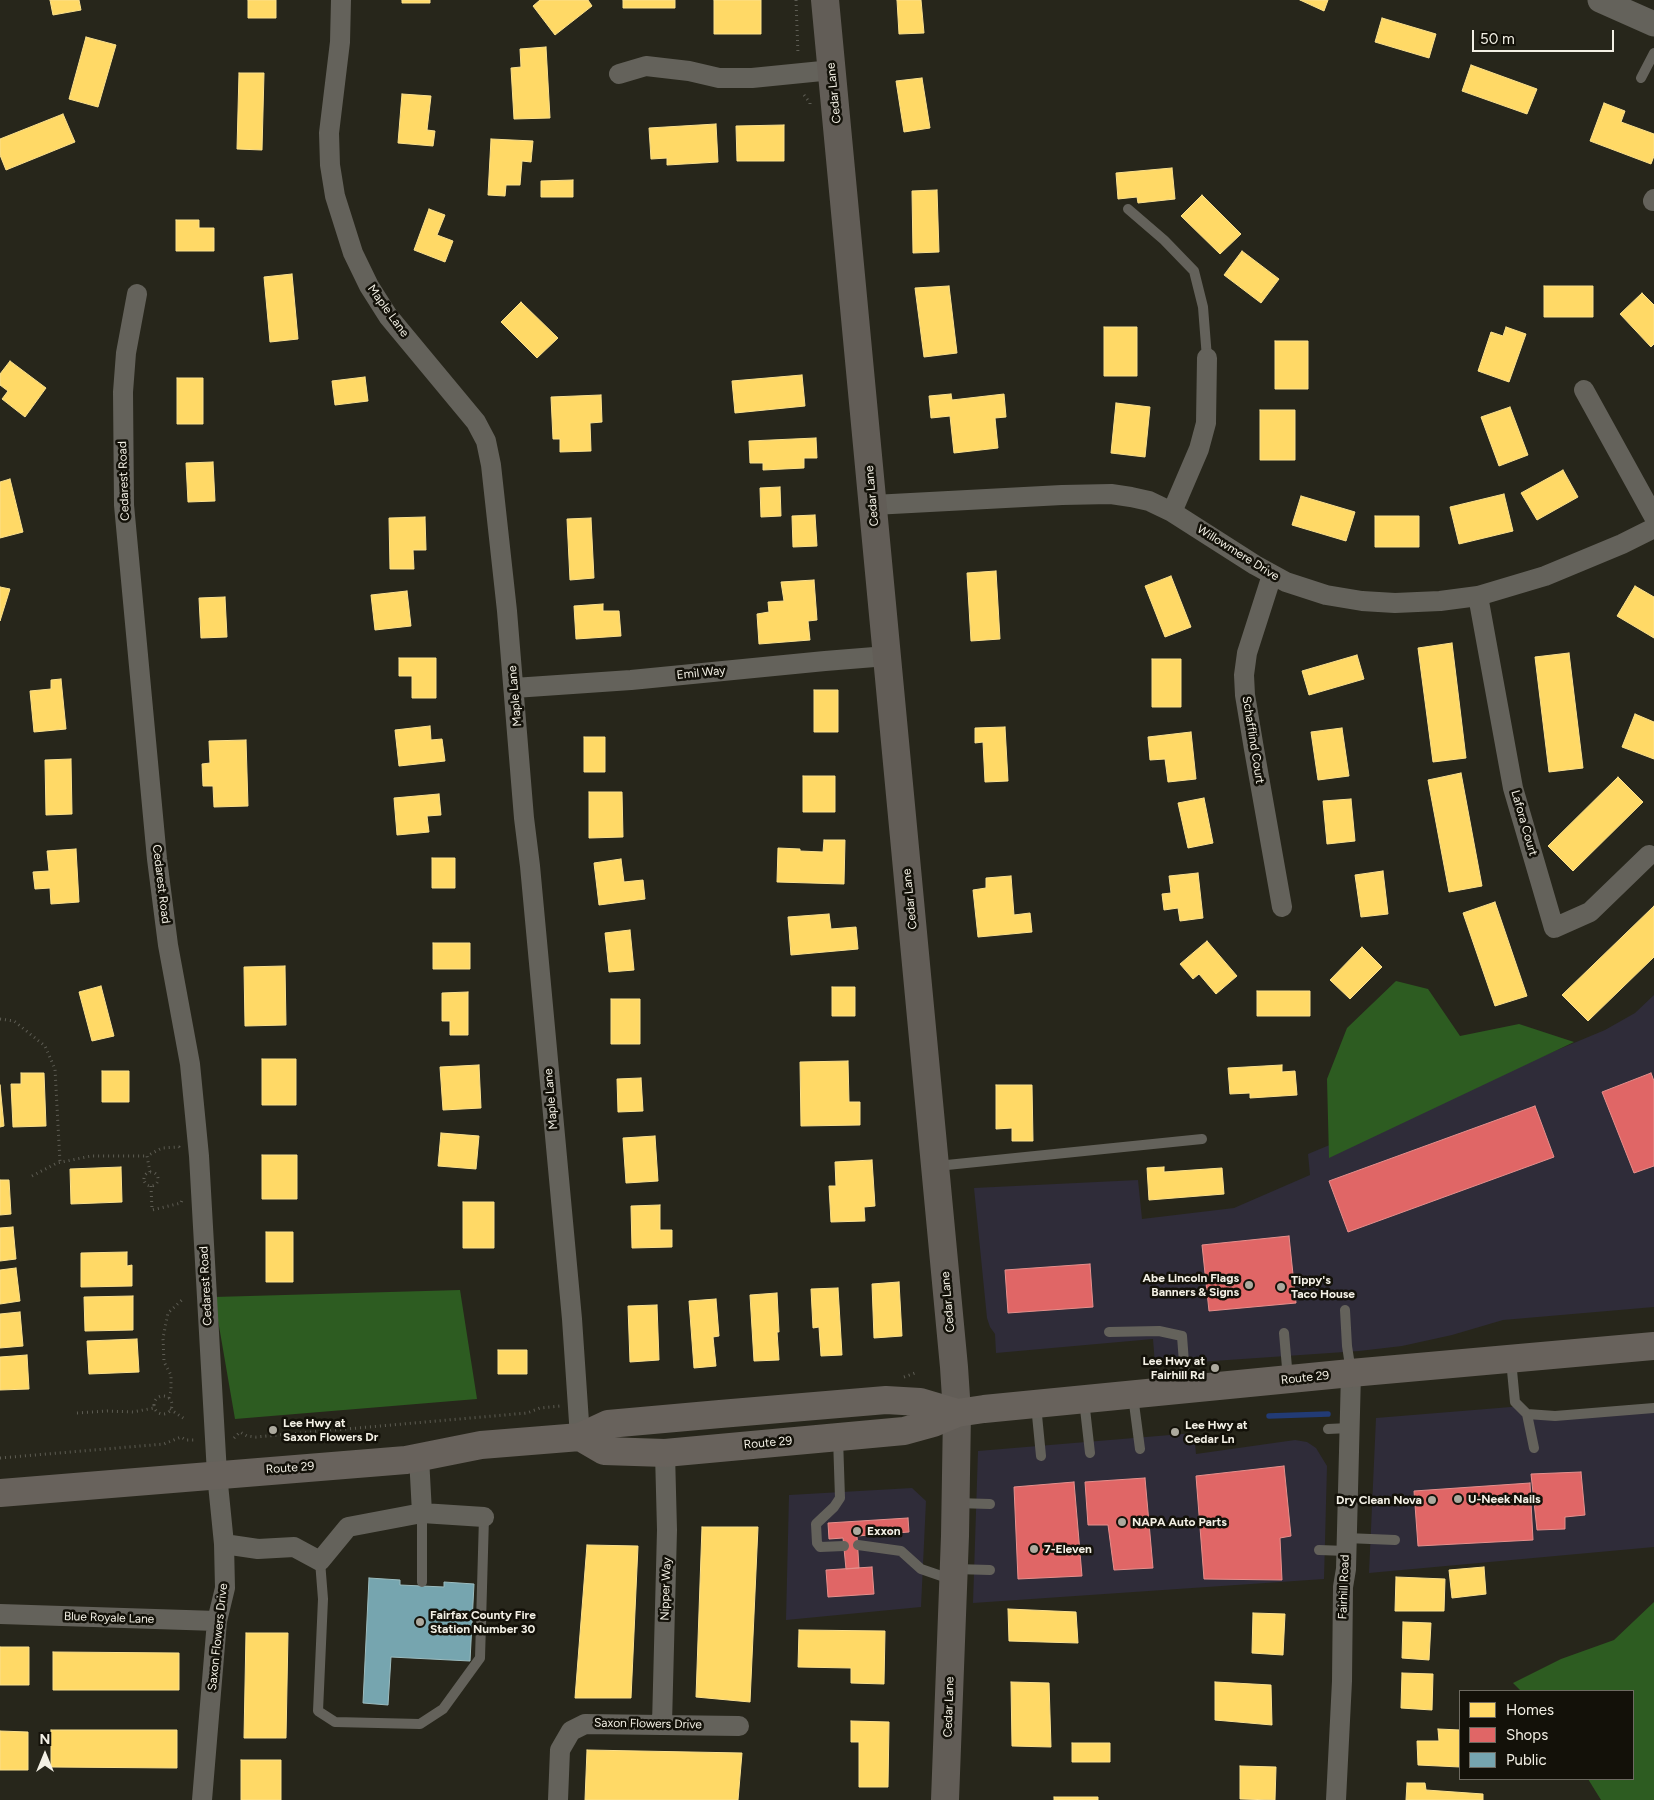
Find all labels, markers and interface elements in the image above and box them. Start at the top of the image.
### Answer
scale bar [1474,20,1616,52]
text: 50 m [1480,30,1515,48]
street label: Cedar Lane [824,62,844,124]
street label: Maple Lane [364,282,412,340]
street label: Cedarest Road [115,441,133,521]
street label: Cedar Lane [862,465,882,527]
street label: Willowmere Drive [1194,522,1282,584]
street label: Emil Way [676,663,726,683]
street label: Maple Lane [505,665,525,727]
street label: Schafflind Court [1239,695,1267,785]
street label: Lafora Court [1508,788,1540,858]
street label: Cedarest Road [149,844,173,924]
street label: Cedar Lane [900,868,920,930]
street label: Maple Lane [541,1068,561,1130]
street label: Cedarest Road [197,1246,215,1326]
street label: Cedar Lane [938,1271,958,1333]
place label: Abe Lincoln Flags Banners & Signs [1142,1271,1239,1299]
place label: Tippy's Taco House [1291,1273,1355,1301]
marker: Abe Lincoln Flags Banners & Signs [1243,1279,1255,1291]
marker: Tippy's Taco House [1275,1281,1287,1293]
place label: Lee Hwy at Fairhill Rd [1142,1354,1205,1382]
marker: Lee Hwy at Fairhill Rd [1209,1362,1221,1374]
street label: Route 29 [1280,1368,1330,1388]
place label: Lee Hwy at Saxon Flowers Dr [283,1416,378,1444]
place label: Lee Hwy at Cedar Ln [1185,1418,1248,1446]
marker: Lee Hwy at Saxon Flowers Dr [267,1424,279,1436]
marker: Lee Hwy at Cedar Ln [1169,1426,1181,1438]
street label: Route 29 [743,1434,793,1452]
street label: Route 29 [265,1459,315,1477]
place label: U-Neek Nails [1468,1492,1541,1506]
place label: Dry Clean Nova [1336,1493,1422,1507]
marker: U-Neek Nails [1452,1493,1464,1505]
marker: Dry Clean Nova [1426,1494,1438,1506]
place label: NAPA Auto Parts [1132,1515,1227,1529]
marker: NAPA Auto Parts [1116,1516,1128,1528]
place label: Exxon [867,1524,901,1538]
marker: Exxon [851,1525,863,1537]
place label: 7-Eleven [1044,1542,1092,1556]
marker: 7-Eleven [1028,1543,1040,1555]
street label: Fairhill Road [1336,1554,1352,1620]
street label: Nipper Way [658,1557,674,1621]
street label: Saxon Flowers Drive [205,1583,231,1691]
place label: Fairfax County Fire Station Number 30 [430,1608,536,1636]
street label: Blue Royale Lane [64,1609,154,1627]
marker: Fairfax County Fire Station Number 30 [414,1616,426,1628]
street label: Cedar Lane [941,1676,957,1738]
legend [1459,1690,1634,1780]
text: Homes [1506,1701,1554,1719]
street label: Saxon Flowers Drive [594,1716,702,1732]
text: Shops [1506,1726,1548,1744]
north arrow [20,1730,70,1780]
text: N [40,1731,50,1748]
text: Public [1506,1751,1547,1769]

